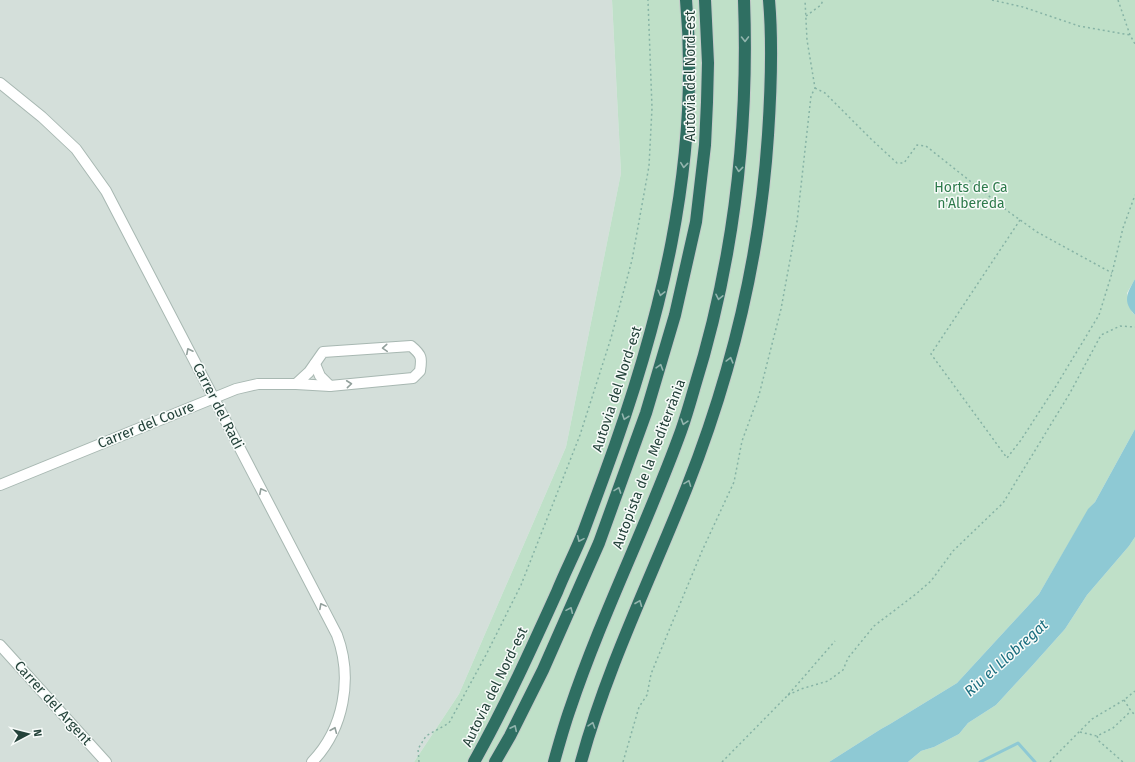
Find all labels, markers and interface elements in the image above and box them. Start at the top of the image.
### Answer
street label: Autovia del Nord-est [682,10,699,142]
one-way arrow [741,36,749,42]
one-way arrow [679,162,688,168]
one-way arrow [735,166,744,172]
park label: Horts de Ca n'Albereda [934,179,1008,212]
one-way arrow [657,289,666,296]
one-way arrow [715,294,723,300]
street label: Autovia del Nord-est [589,323,646,454]
one-way arrow [382,343,388,352]
one-way arrow [186,348,194,355]
one-way arrow [725,357,734,364]
street label: Carrer del Radi [189,360,247,452]
one-way arrow [655,363,664,370]
street label: Autopista de la Mediterrània [609,377,689,551]
one-way arrow [346,380,352,389]
street label: Carrer del Coure [95,398,197,452]
one-way arrow [621,414,630,421]
one-way arrow [680,418,689,425]
one-way arrow [684,480,692,487]
one-way arrow [614,486,622,493]
one-way arrow [259,488,267,495]
one-way arrow [577,535,585,543]
one-way arrow [634,600,642,608]
one-way arrow [319,603,327,611]
one-way arrow [565,607,573,614]
water label: Riu el Llobregat [961,615,1052,700]
street label: Autovia del Nord-est [459,624,532,750]
street label: Carrer del Argent [11,657,96,749]
north arrow [8,714,48,754]
one-way arrow [588,721,596,728]
one-way arrow [509,725,517,732]
one-way arrow [329,727,337,734]
text: N [31,728,44,737]

